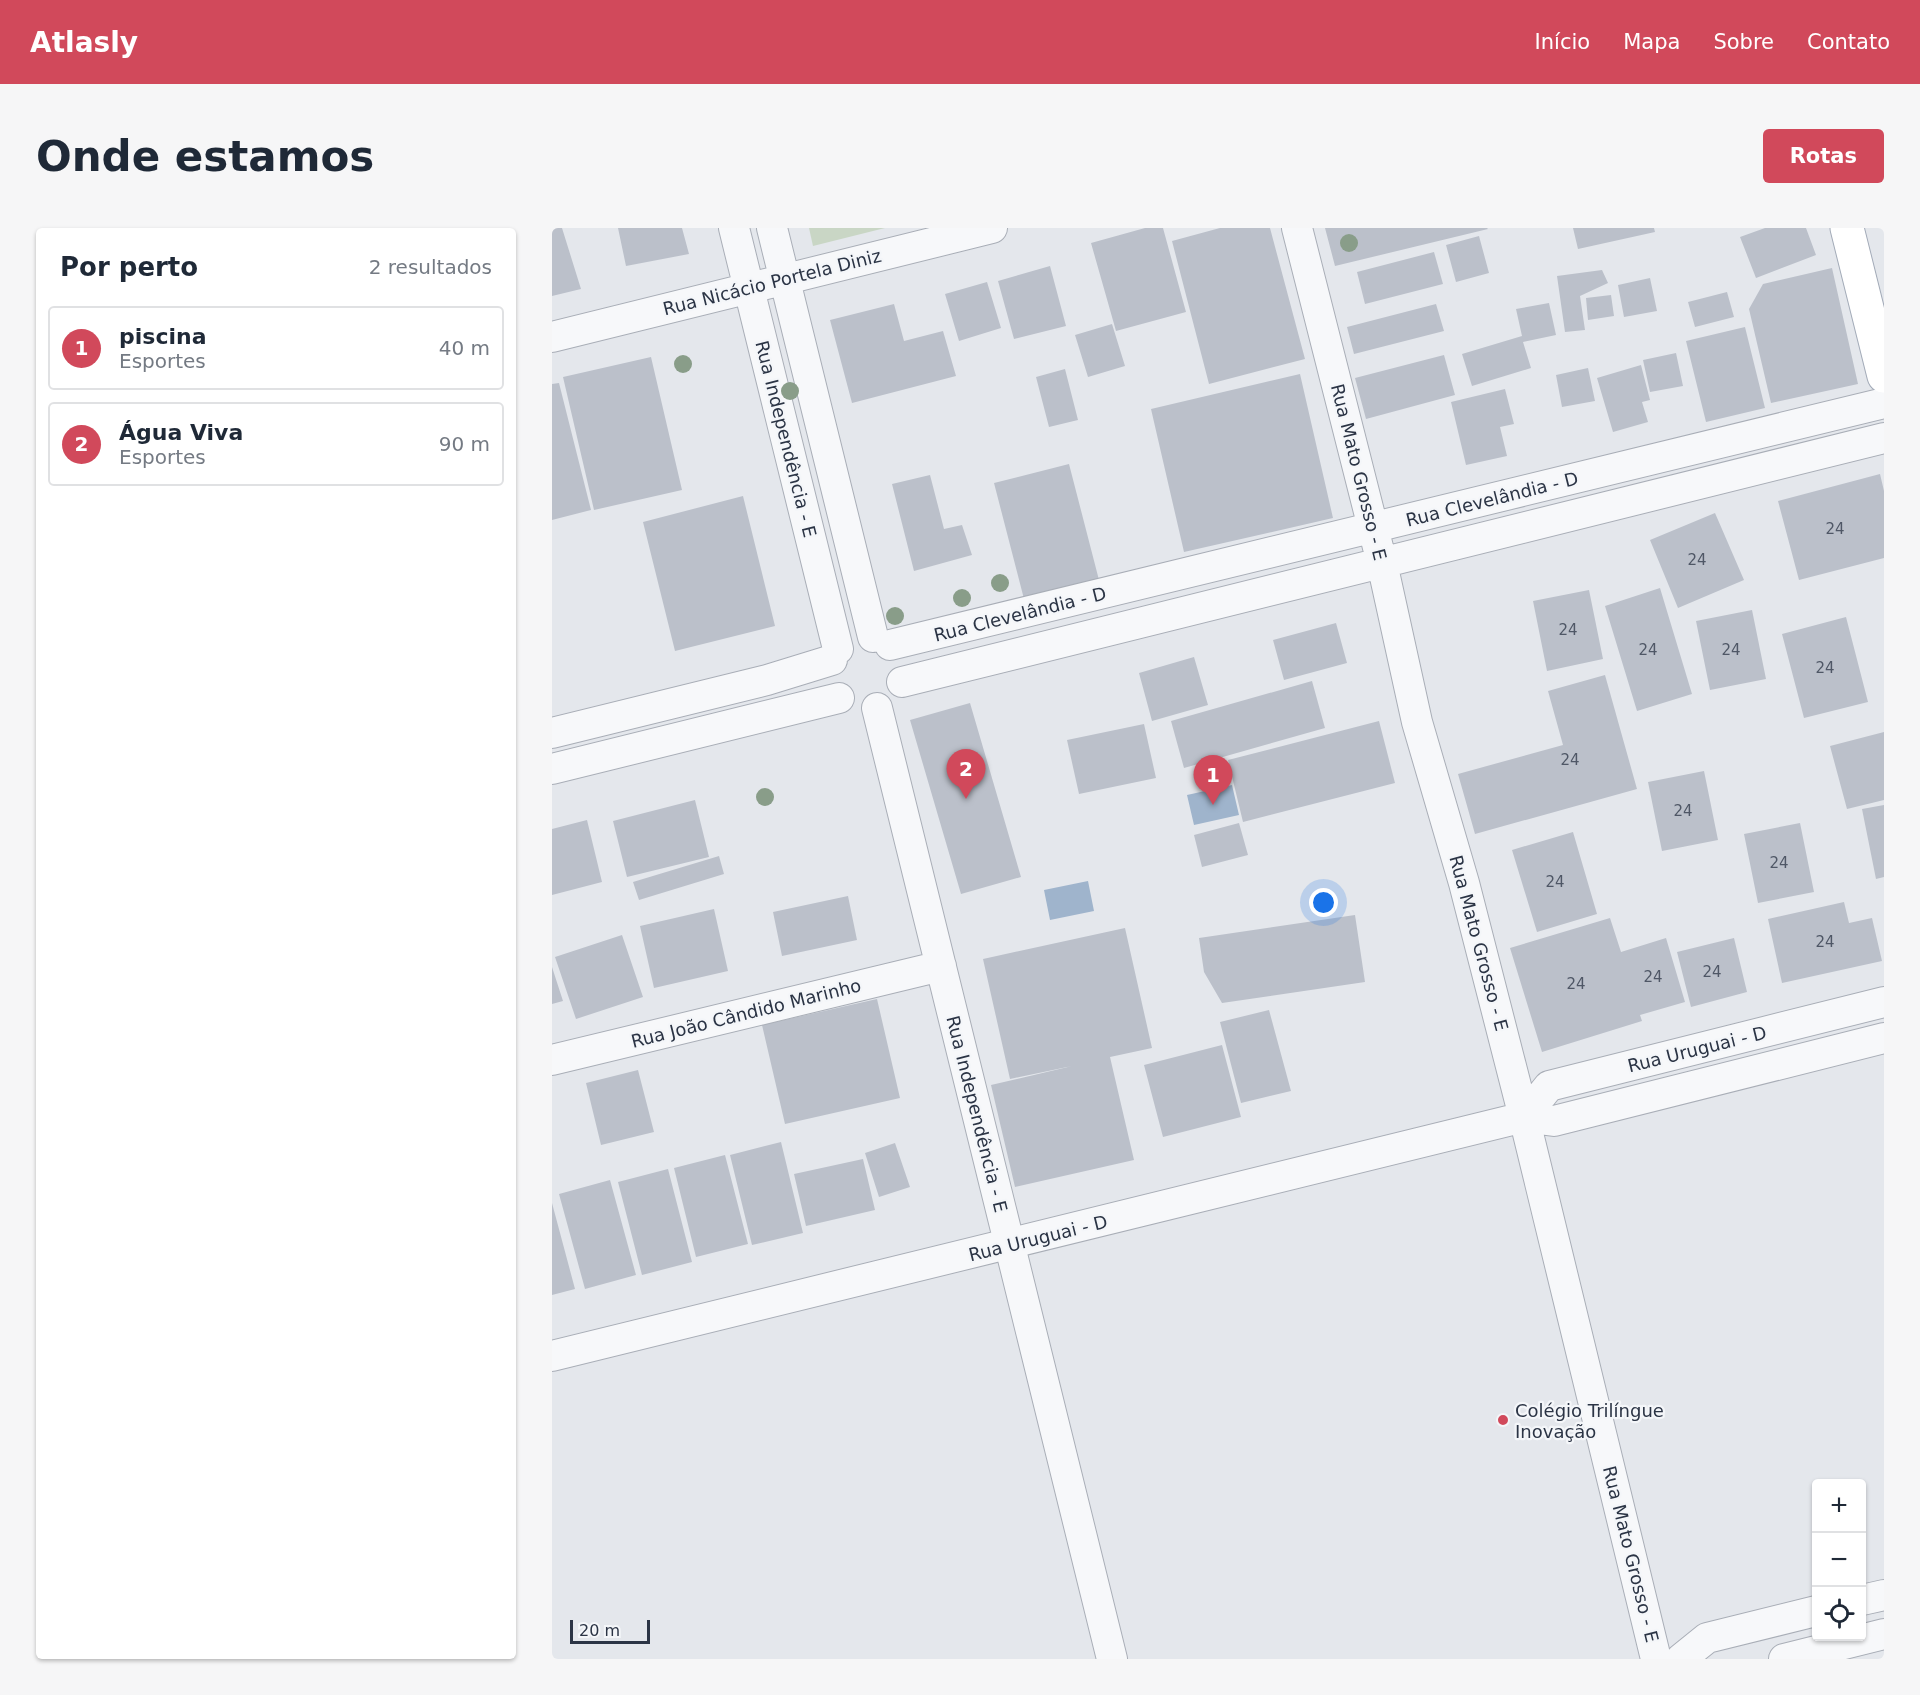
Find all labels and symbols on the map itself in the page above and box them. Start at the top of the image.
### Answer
street label: Rua Nicácio Portela Diniz [661,245,883,319]
street label: Rua Independência - E [751,338,821,540]
street label: Rua Mato Grosso - E [1327,382,1391,562]
street label: Rua Clevelândia - D [1404,467,1580,531]
house number: 24 [1825,520,1845,538]
house number: 24 [1687,551,1707,569]
street label: Rua Clevelândia - D [932,582,1108,646]
house number: 24 [1558,621,1578,639]
house number: 24 [1638,641,1658,659]
house number: 24 [1721,641,1741,659]
house number: 24 [1815,659,1835,677]
pin: 2 [946,750,986,799]
house number: 24 [1560,751,1580,769]
pin: 1 [1194,756,1232,805]
house number: 24 [1673,802,1693,820]
street label: Rua Mato Grosso - E [1445,853,1513,1033]
house number: 24 [1769,854,1789,872]
house number: 24 [1545,873,1565,891]
your location [1309,888,1338,917]
house number: 24 [1815,933,1835,951]
house number: 24 [1702,963,1722,981]
house number: 24 [1643,968,1663,986]
street label: Rua João Cândido Marinho [629,974,863,1052]
house number: 24 [1566,975,1586,993]
street label: Rua Independência - E [942,1013,1012,1215]
street label: Rua Uruguai - D [1625,1022,1769,1076]
street label: Rua Uruguai - D [966,1211,1110,1265]
place label: Colégio Trilíngue Inovação [1515,1400,1664,1442]
marker: Colégio Trilíngue Inovação [1496,1413,1510,1427]
street label: Rua Mato Grosso - E [1599,1464,1663,1644]
scale bar [570,1617,650,1644]

